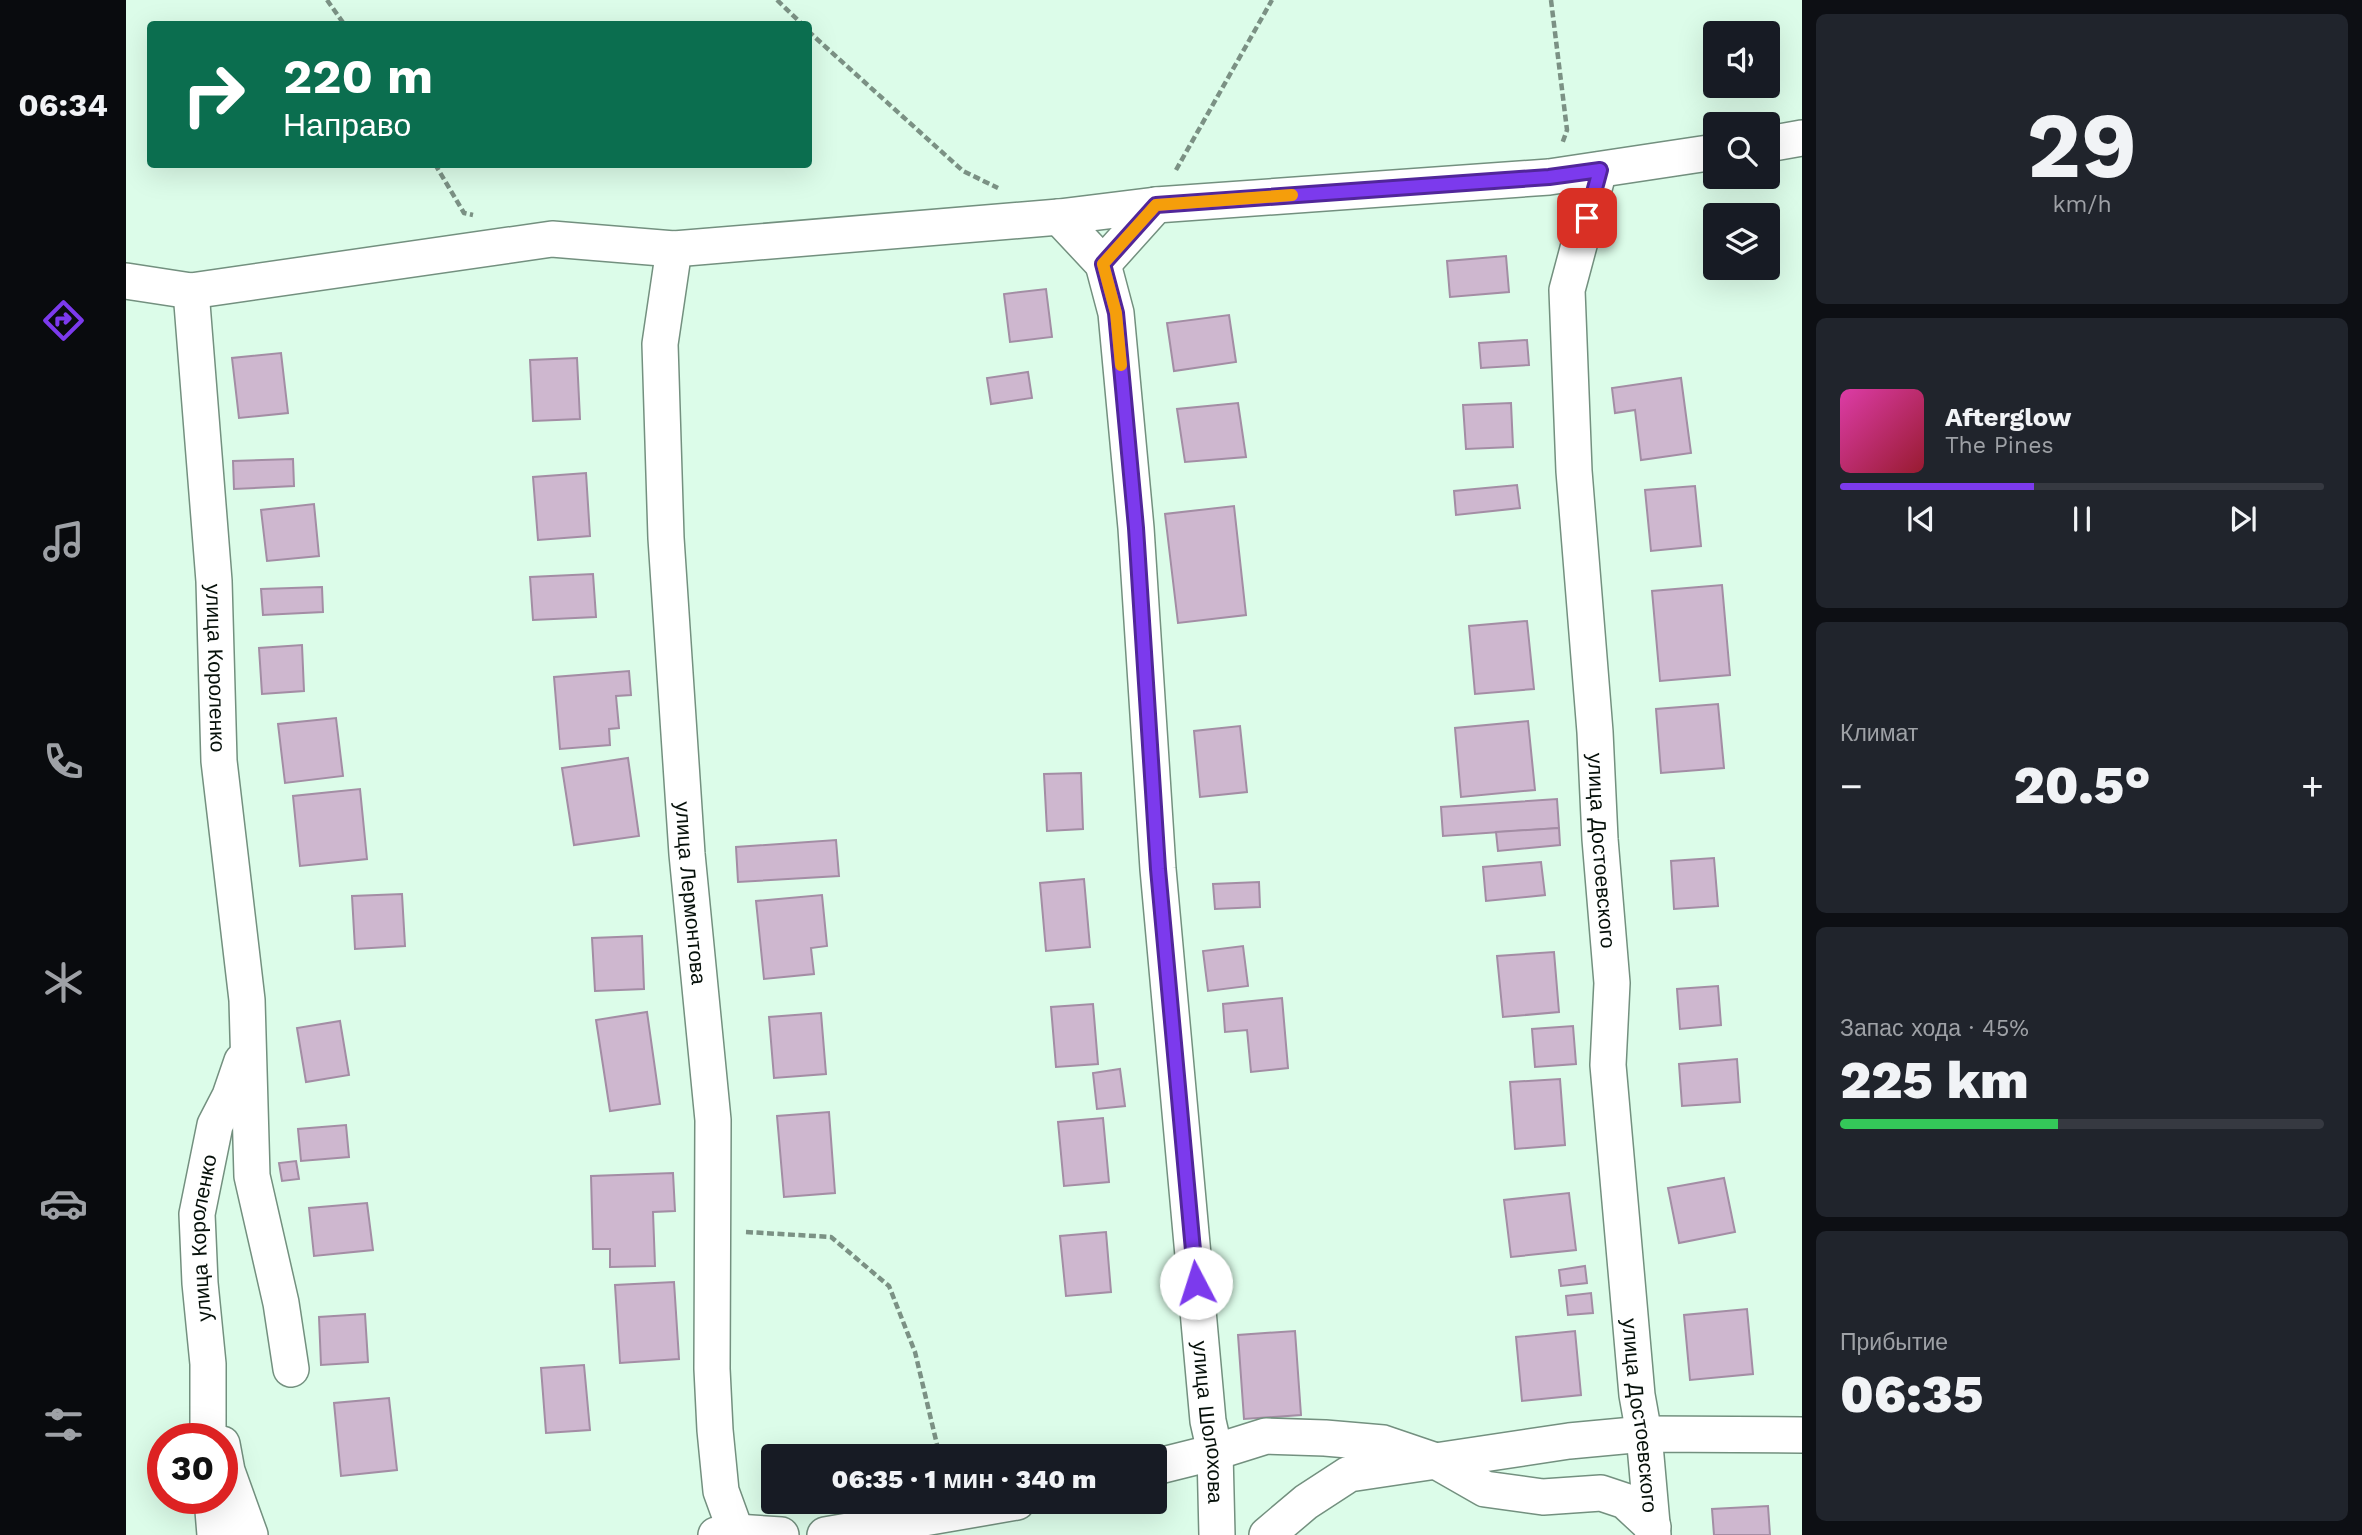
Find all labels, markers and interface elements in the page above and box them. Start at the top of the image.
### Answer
map controls [1703,21,1780,280]
button: sound [1703,21,1780,98]
text: 220 m [283,47,433,105]
icon: right [168,49,259,140]
text: 06:34 [18,86,108,124]
text: 29 [2027,92,2137,199]
text: Направо [283,106,411,144]
button: search [1703,112,1780,189]
pin [1557,188,1617,248]
text: km/h [2052,191,2112,218]
icon: arrive [1568,199,1606,237]
button: layers [1703,203,1780,280]
icon: directions [39,296,88,345]
text: Afterglow [1945,402,2071,432]
text: The Pines [1945,432,2054,459]
icon: previous [1902,500,1940,538]
icon: pause [2063,500,2101,538]
icon: next [2224,500,2262,538]
icon: music [39,517,88,566]
street label: улица Короленко [202,584,231,753]
text: Климат [1840,720,1918,747]
icon: phone [39,737,88,786]
street label: улица Достоевского [1583,752,1622,949]
text: 20.5° [2013,755,2151,816]
text: − [1840,764,1863,808]
text: + [2301,764,2324,808]
street label: улица Лермонтова [671,801,712,986]
icon: climate [39,958,88,1007]
text: Запас хода · 45% [1840,1015,2029,1042]
text: 225 km [1840,1050,2029,1111]
street label: улица Короленко [184,1152,221,1323]
icon: car [39,1179,88,1228]
position arrow [1159,1246,1233,1320]
street label: улица Достоевского [1618,1317,1663,1514]
text: Прибытие [1840,1329,1948,1356]
street label: улица Шолохова [1188,1340,1229,1504]
text: 06:35 [1840,1364,1983,1425]
icon: filters [39,1400,88,1449]
speed limit sign: 30 [147,1423,238,1514]
text: 06:35 · 1 мин · 340 m [832,1464,1096,1494]

